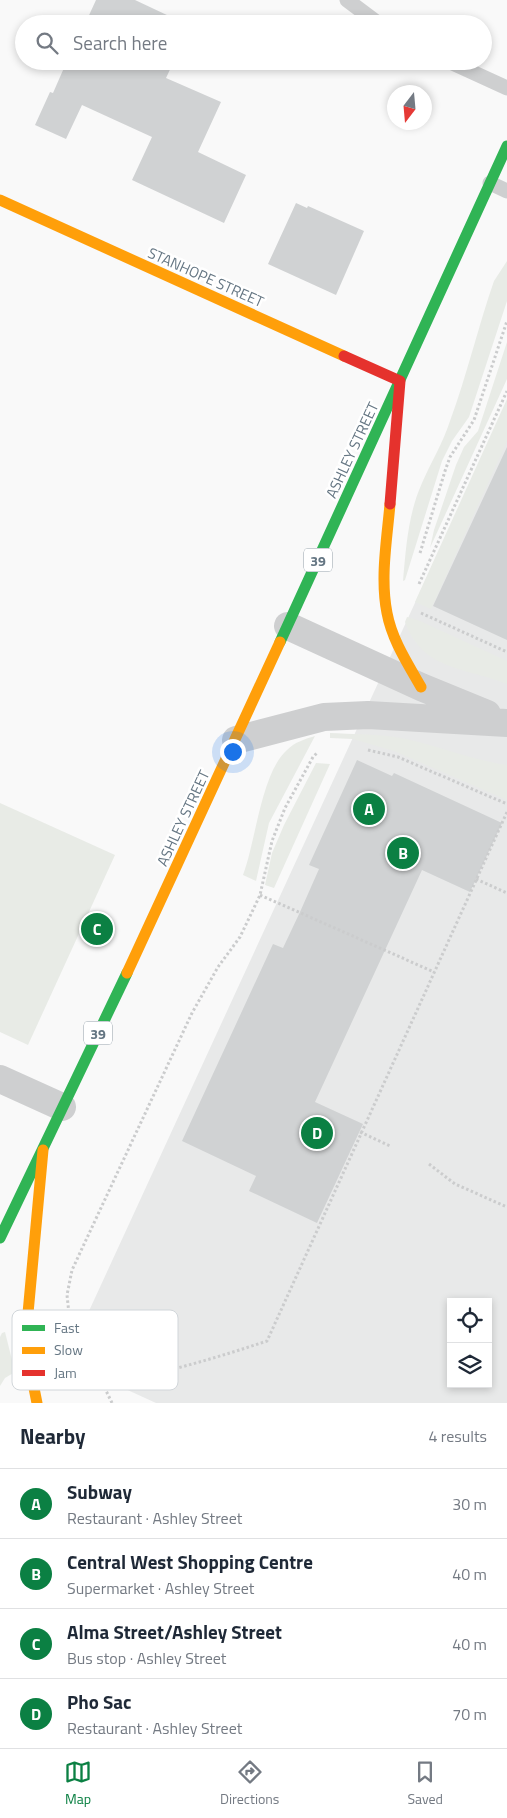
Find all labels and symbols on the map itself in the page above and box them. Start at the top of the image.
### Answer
north arrow [387,85,432,130]
street label: STANHOPE STREET [144,241,268,313]
street label: ASHLEY STREET [320,398,384,502]
road number: 39 [304,548,332,572]
your location [220,739,246,765]
street label: ASHLEY STREET [151,766,215,870]
pin: A [353,790,385,828]
pin: B [387,834,419,872]
pin: C [81,910,113,948]
road number: 39 [84,1021,112,1044]
pin: D [301,1114,333,1152]
legend [12,1310,178,1390]
text: Fast [54,1317,79,1338]
text: Slow [54,1339,83,1360]
text: Jam [54,1362,77,1383]

